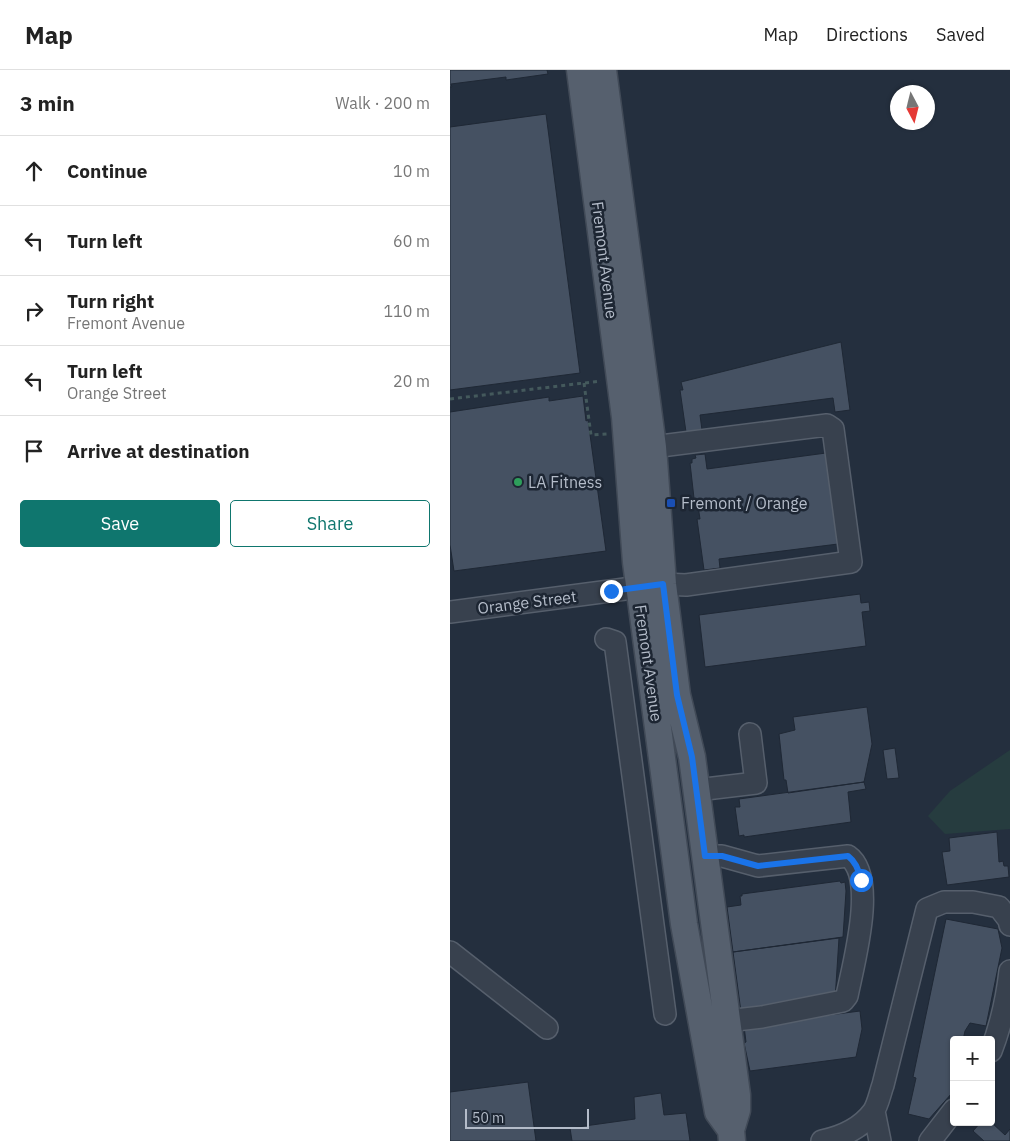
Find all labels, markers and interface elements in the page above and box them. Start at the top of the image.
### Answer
text: Map [25,19,73,51]
text: Map [763,23,798,46]
text: Directions [826,23,908,46]
text: Saved [936,23,985,46]
north arrow [890,85,935,130]
text: 3 min [20,89,75,117]
text: Walk · 200 m [335,93,430,113]
icon: ahead [20,157,48,185]
text: Continue [67,159,147,183]
text: 10 m [393,161,430,181]
street label: Fremont Avenue [588,200,622,320]
icon: left [20,227,48,255]
text: Turn left [67,229,143,253]
text: 60 m [393,231,430,251]
text: Turn right [67,289,154,313]
icon: right [20,297,48,325]
text: 110 m [383,301,430,321]
text: Fremont Avenue [67,313,185,333]
text: Turn left [67,359,143,383]
icon: left [20,367,48,395]
text: 20 m [393,371,430,391]
text: Orange Street [67,383,167,403]
icon: arrive [20,437,48,465]
text: Arrive at destination [67,439,250,463]
place label: LA Fitness [528,472,602,492]
marker: LA Fitness [512,476,524,488]
place label: Fremont / Orange [681,493,808,513]
marker: Fremont / Orange [665,497,677,509]
button: Save [20,500,220,547]
button: Share [230,500,430,547]
route end [600,580,623,603]
street label: Orange Street [476,586,578,618]
street label: Fremont Avenue [631,603,667,723]
route start [850,869,873,892]
map controls [950,1036,995,1126]
button: + [950,1036,995,1081]
button: − [950,1081,995,1126]
scale bar [465,1106,589,1129]
text: 50 m [472,1109,504,1127]

